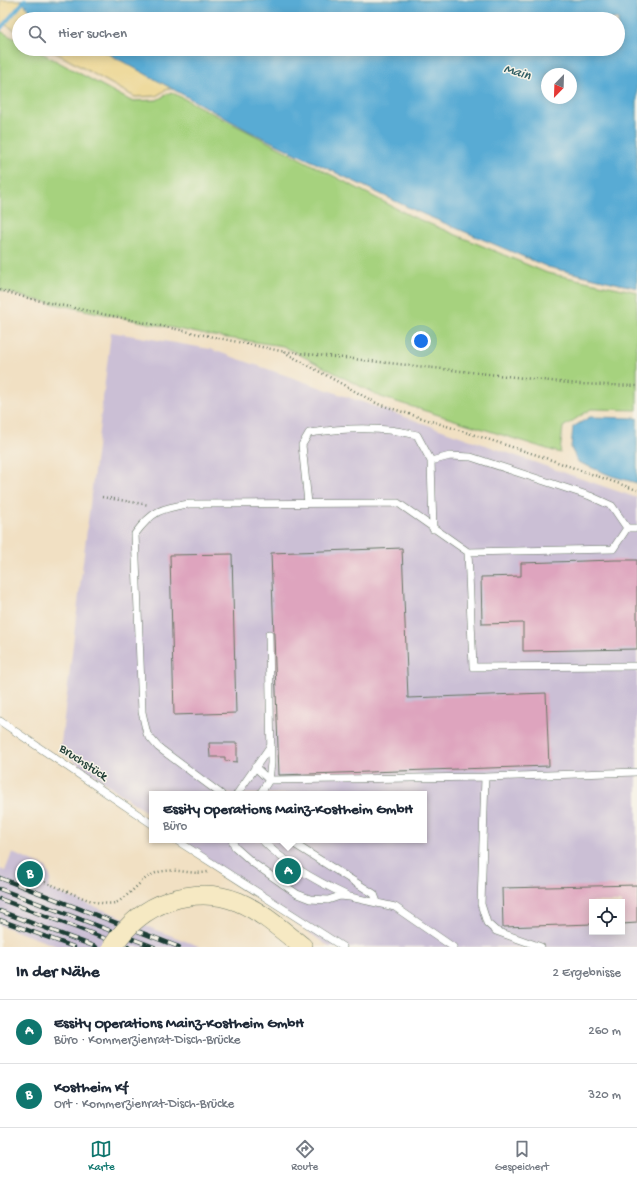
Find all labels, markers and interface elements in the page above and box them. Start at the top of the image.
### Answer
search box [12,12,625,56]
icon: search [26,23,48,45]
text: Hier suchen [58,25,127,43]
water label: Main [502,61,533,85]
north arrow [541,68,577,104]
your location [411,331,431,351]
street label: Bruchstück [55,741,111,785]
popup [149,791,427,843]
text: Essity Operations Mainz-Kostheim GmbH [163,801,413,819]
text: Büro [163,819,187,834]
pin: A [275,856,301,886]
pin: B [17,859,43,889]
map controls [589,899,625,935]
button: locate [589,899,625,935]
text: In der Nähe [16,963,99,983]
text: 2 Ergebnisse [553,966,621,981]
text: Essity Operations Mainz-Kostheim GmbH [54,1015,304,1033]
text: A [25,1024,33,1039]
text: 260 m [588,1024,621,1039]
text: Büro · Kommerzienrat-Disch-Brücke [54,1033,241,1048]
text: Kostheim Kf [54,1079,128,1097]
text: B [26,1088,32,1103]
text: 320 m [588,1088,621,1103]
text: Ort · Kommerzienrat-Disch-Brücke [54,1097,234,1112]
tab: Karte [88,1138,115,1174]
tab: Route [291,1138,318,1174]
tab: Gespeichert [495,1138,549,1174]

